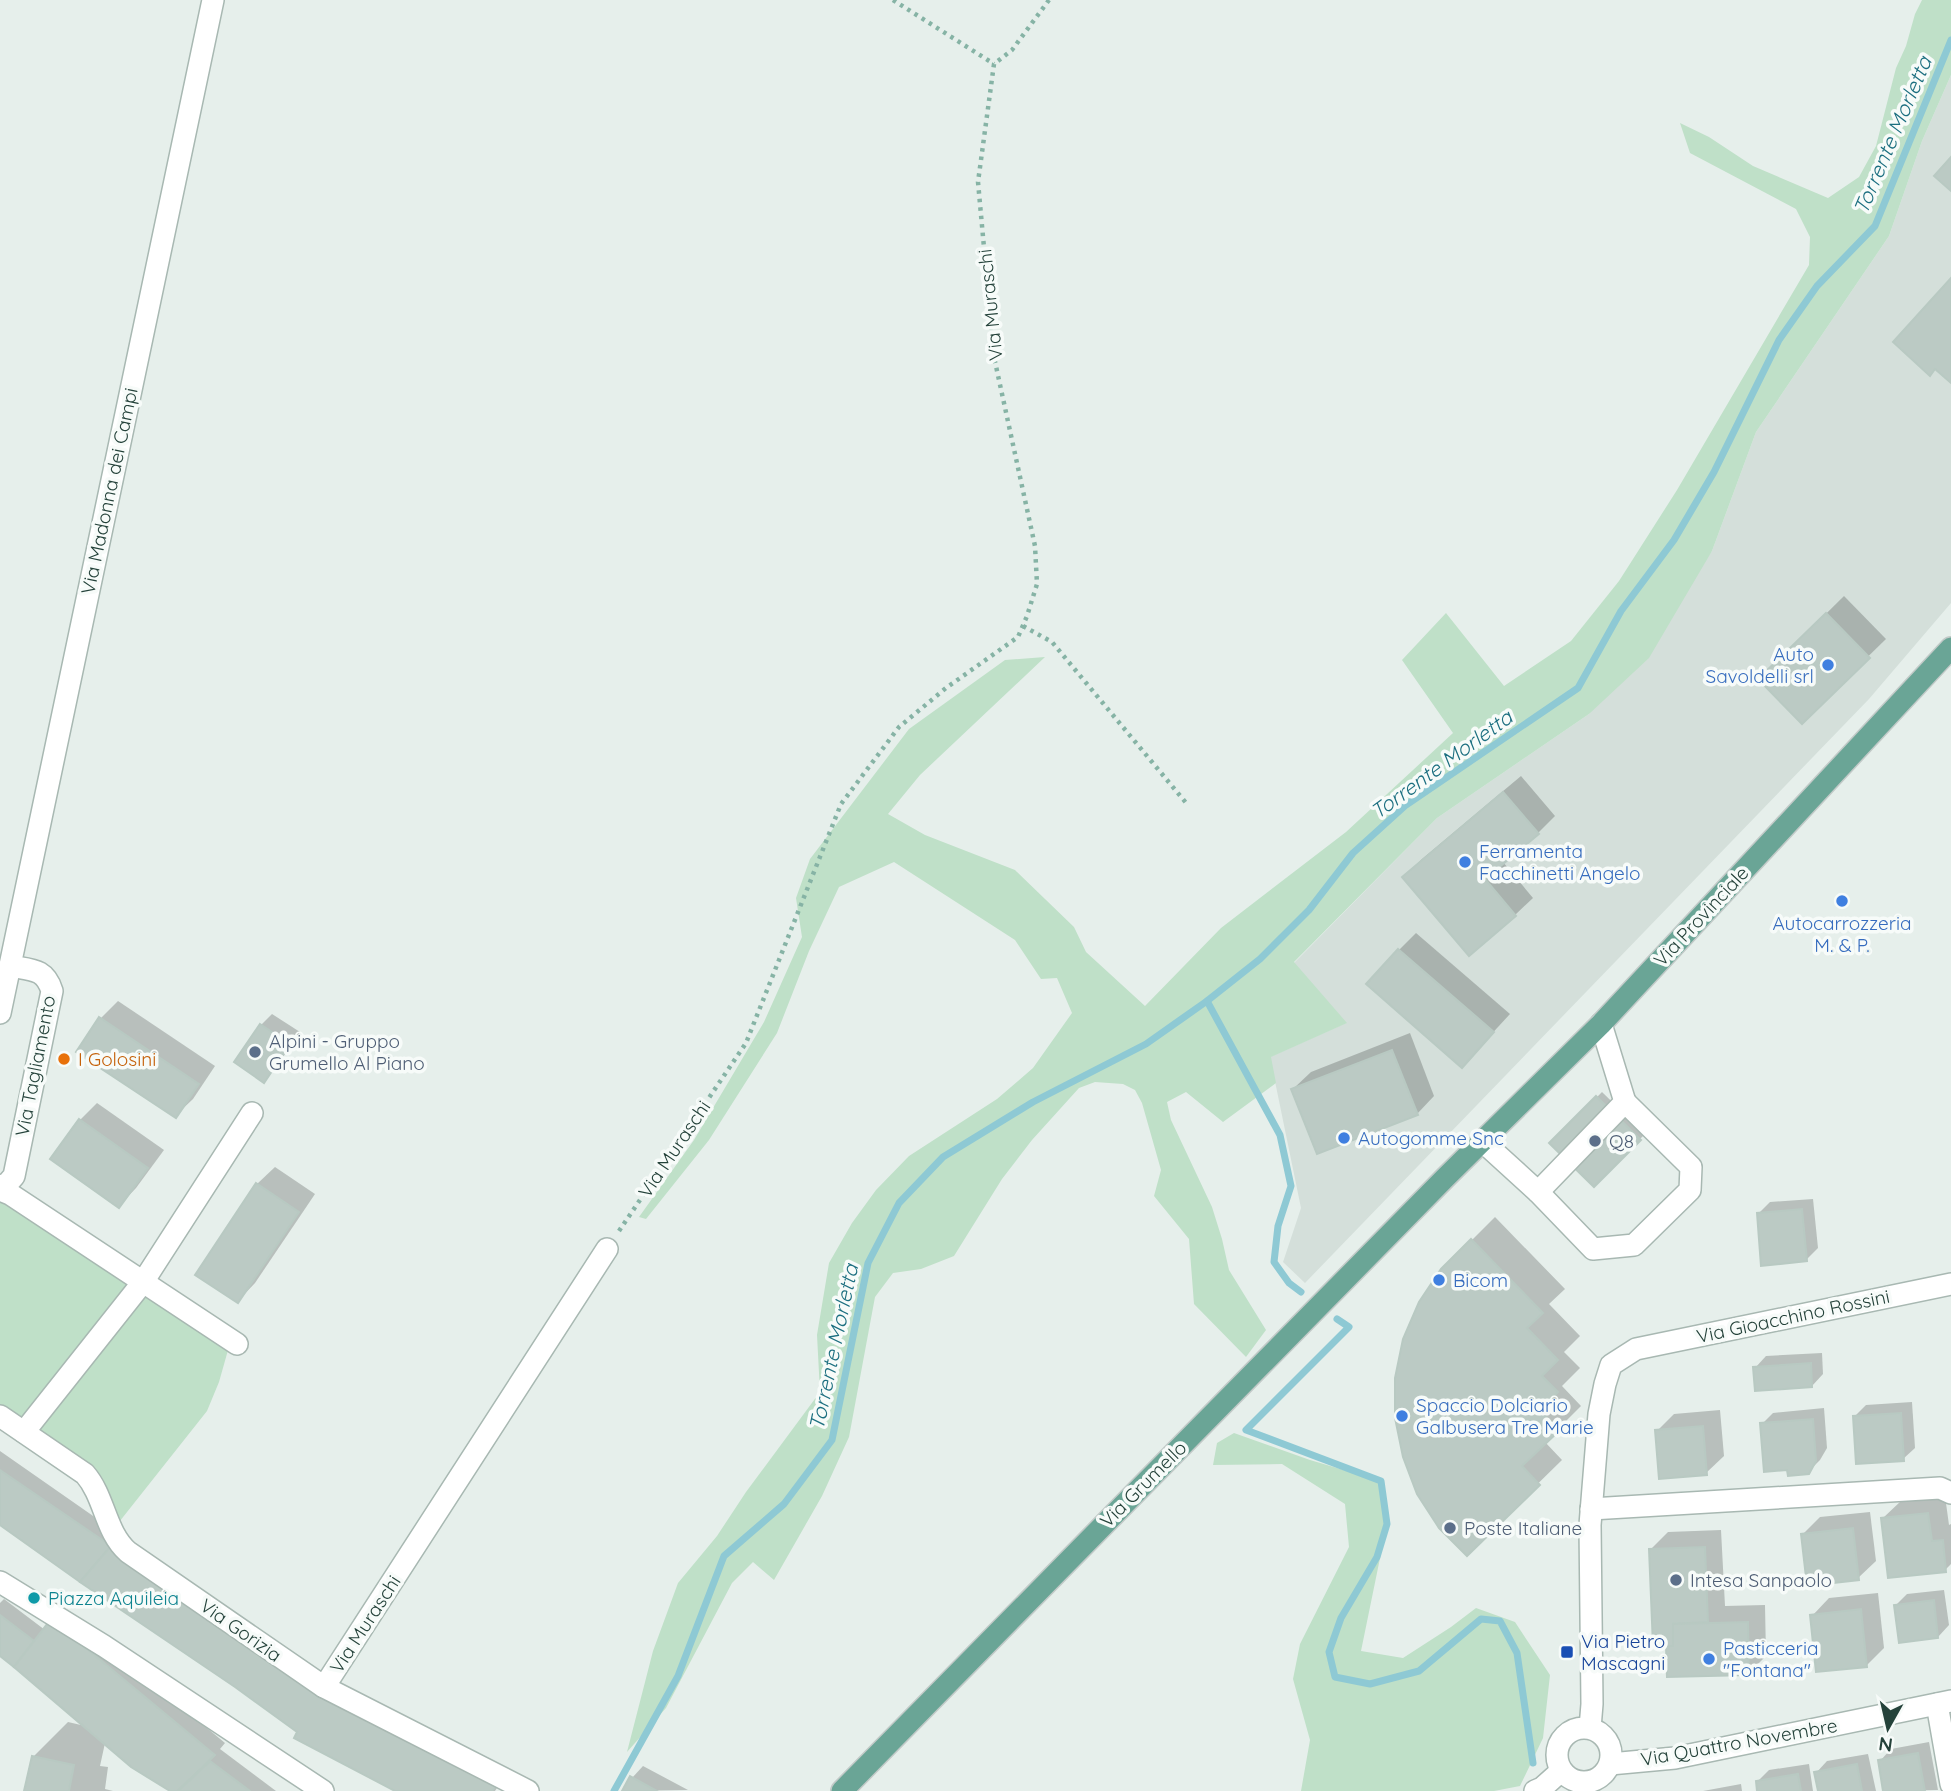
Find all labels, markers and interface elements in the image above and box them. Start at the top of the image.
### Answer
water label: Torrente Morletta [1847,51,1937,218]
street label: Via Muraschi [972,248,1008,362]
street label: Via Madonna dei Campi [75,385,143,597]
place label: Auto Savoldelli srl [1706,642,1814,688]
marker: Auto Savoldelli srl [1820,657,1836,673]
water label: Torrente Morletta [1365,703,1518,824]
place label: Ferramenta Facchinetti Angelo [1479,839,1640,885]
marker: Ferramenta Facchinetti Angelo [1457,854,1473,870]
street label: Via Provinciale [1648,861,1754,971]
marker: Autocarrozzeria M. & P. [1834,893,1850,909]
place label: Autocarrozzeria M. & P. [1772,911,1912,957]
street label: Via Tagliamento [10,993,60,1139]
place label: Alpini - Gruppo Grumello Al Piano [269,1029,425,1075]
marker: Alpini - Gruppo Grumello Al Piano [247,1044,263,1060]
place label: I Golosini [78,1047,156,1071]
marker: I Golosini [56,1051,72,1067]
street label: Via Muraschi [633,1096,715,1202]
place label: Autogomme Snc [1358,1126,1504,1150]
place label: Q8 [1609,1129,1634,1153]
marker: Autogomme Snc [1336,1130,1352,1146]
marker: Q8 [1587,1133,1603,1149]
water label: Torrente Morletta [803,1261,864,1432]
place label: Bicom [1453,1268,1508,1292]
marker: Bicom [1431,1272,1447,1288]
street label: Via Gioacchino Rossini [1694,1284,1892,1348]
place label: Spaccio Dolciario Galbusera Tre Marie [1416,1393,1594,1439]
marker: Spaccio Dolciario Galbusera Tre Marie [1394,1408,1410,1424]
street label: Via Grumello [1095,1436,1191,1532]
place label: Poste Italiane [1464,1516,1582,1540]
marker: Poste Italiane [1442,1520,1458,1536]
place label: Intesa Sanpaolo [1690,1568,1832,1592]
street label: Via Muraschi [324,1570,406,1678]
marker: Intesa Sanpaolo [1668,1572,1684,1588]
place label: Piazza Aquileia [48,1586,179,1610]
marker: Piazza Aquileia [26,1590,42,1606]
street label: Via Gorizia [196,1593,286,1667]
place label: Via Pietro Mascagni [1581,1629,1665,1675]
place label: Pasticceria "Fontana" [1723,1636,1818,1682]
marker: Via Pietro Mascagni [1559,1644,1575,1660]
marker: Pasticceria "Fontana" [1701,1651,1717,1667]
north arrow [1853,1693,1923,1763]
street label: Via Quattro Novembre [1639,1713,1839,1771]
text: N [1877,1732,1894,1758]

